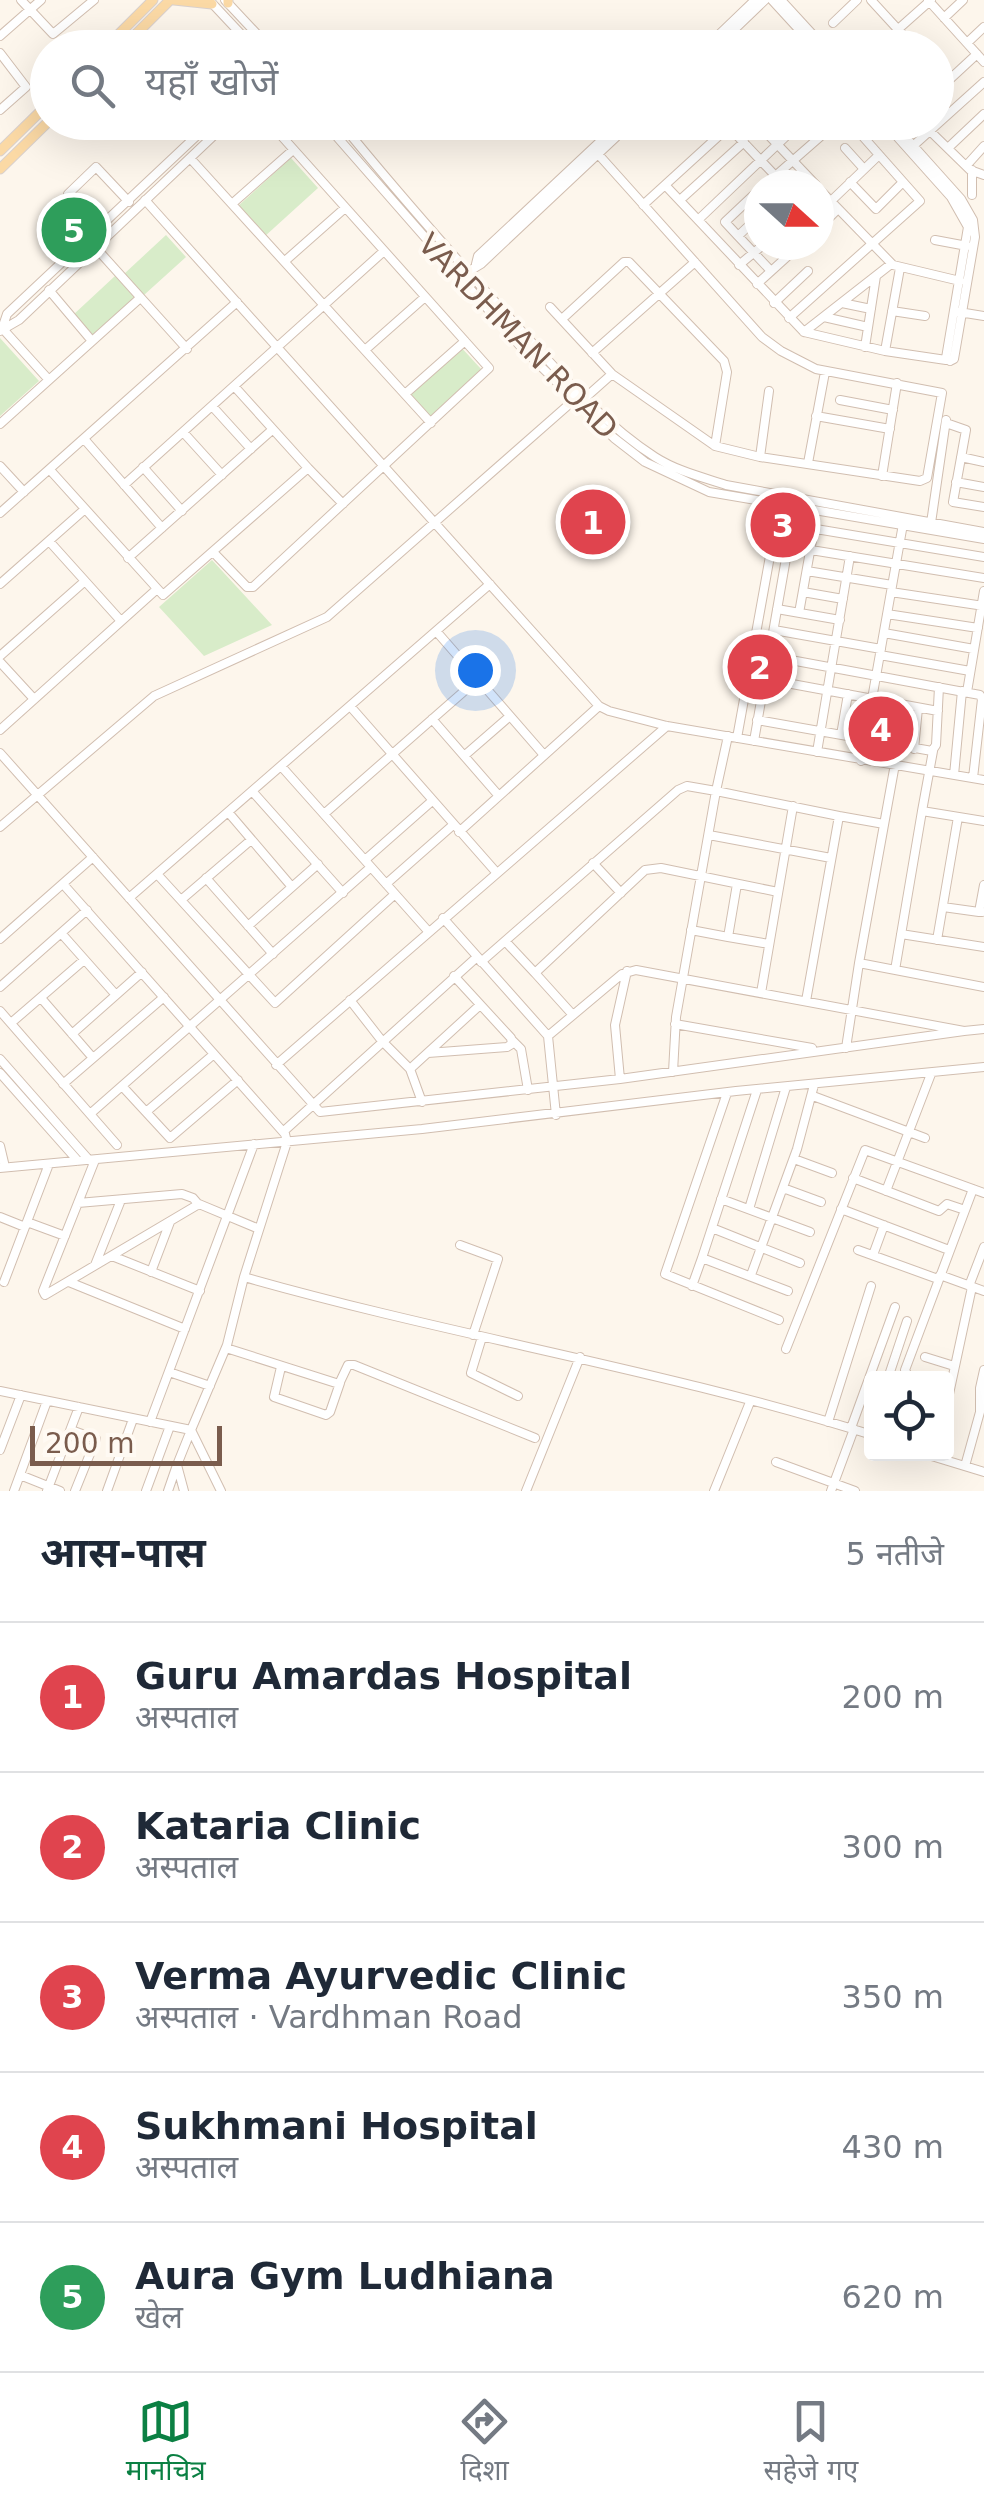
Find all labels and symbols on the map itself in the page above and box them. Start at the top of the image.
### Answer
north arrow [744,170,834,260]
pin: 5 [42,192,106,268]
street label: VARDHMAN ROAD [411,226,625,446]
pin: 1 [560,484,626,560]
pin: 3 [750,488,816,562]
pin: 2 [728,630,792,704]
your location [450,645,501,696]
pin: 4 [848,692,914,766]
scale bar [30,1421,222,1466]

